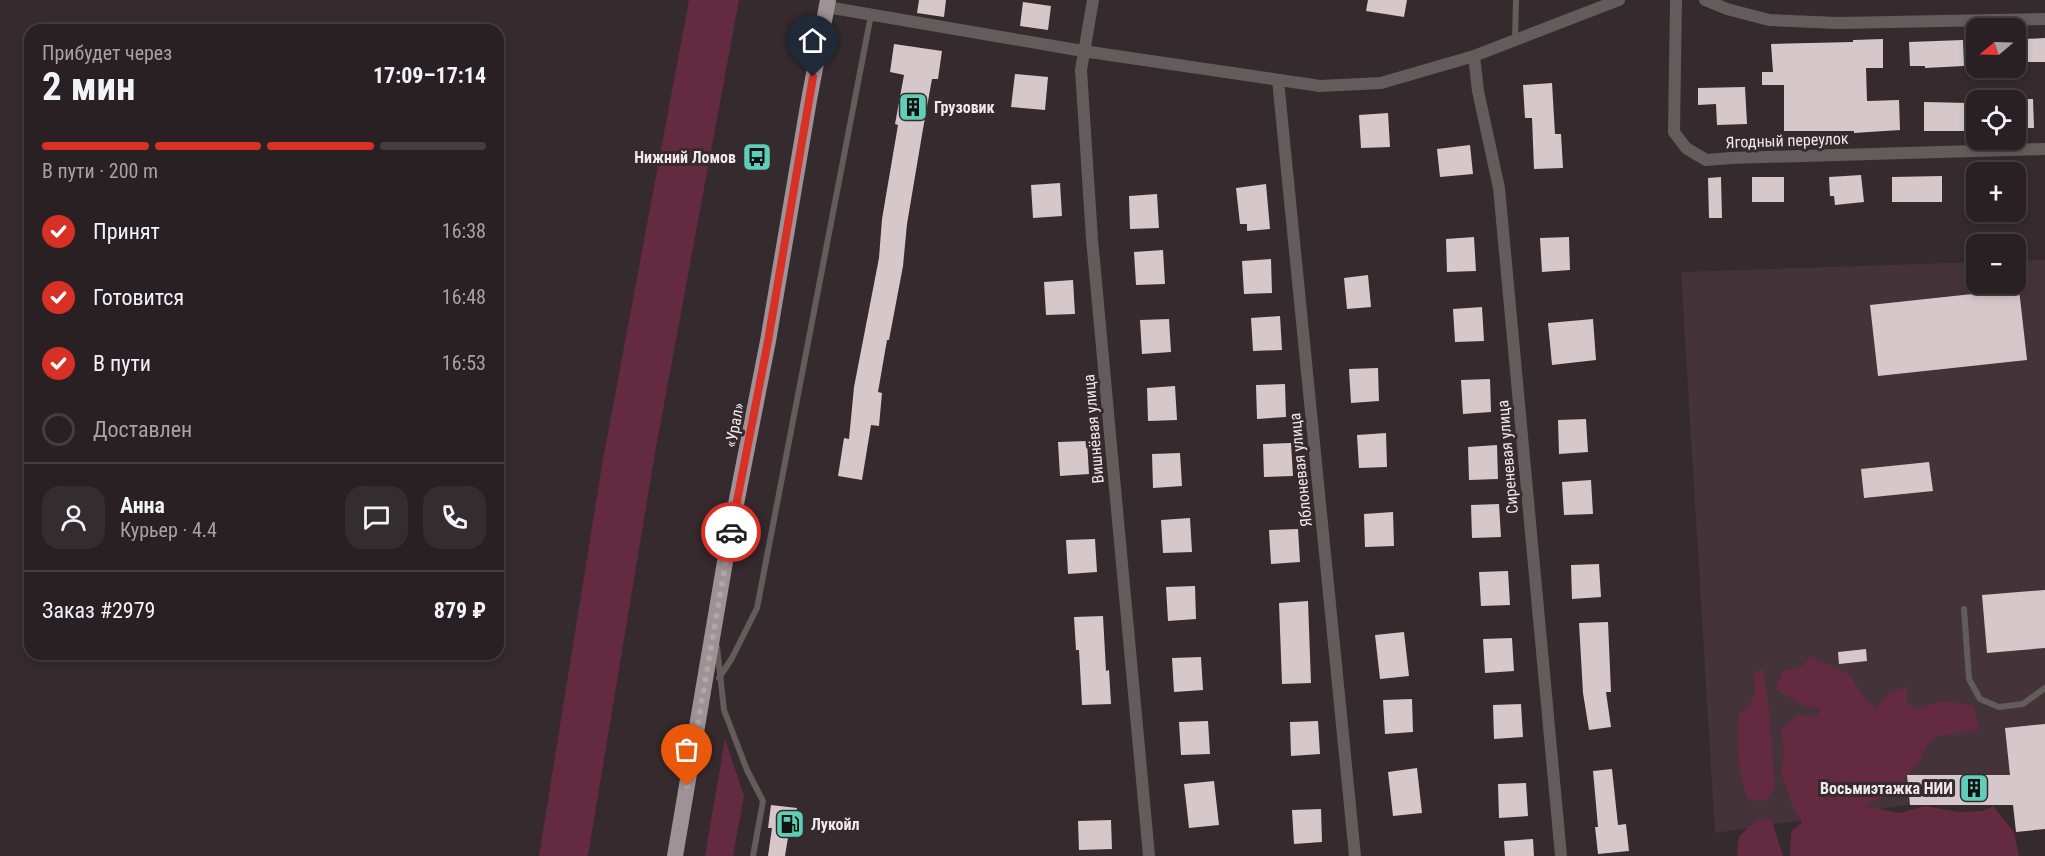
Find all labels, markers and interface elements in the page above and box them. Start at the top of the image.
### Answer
pin [787,15,838,77]
north arrow [1966,18,2026,78]
map controls [1966,18,2026,294]
icon: home [796,24,829,57]
text: Прибудет через [42,41,172,65]
text: 17:09–17:14 [373,63,486,88]
text: 2 мин [42,64,136,110]
button: locate [1966,90,2026,150]
building icon: Грузовик [897,91,929,123]
place label: Грузовик [934,98,995,117]
street label: Ягодный переулок [1725,129,1849,152]
bus stop icon: Нижний Ломов [741,141,773,173]
place label: Нижний Ломов [634,148,736,167]
text: В пути · 200 m [42,159,158,183]
button: + [1966,162,2026,222]
icon: check [42,215,75,248]
text: Принят [93,219,160,244]
text: 16:38 [442,219,486,243]
button: − [1966,234,2026,294]
icon: check [42,281,75,314]
text: Готовится [93,285,184,310]
text: 16:48 [442,285,486,309]
icon: check [42,347,75,380]
text: В пути [93,351,151,376]
text: 16:53 [442,351,486,375]
street label: Вишнёвая улица [1079,374,1108,484]
street label: Сиреневая улица [1493,399,1522,515]
street label: «Урал» [721,401,748,449]
street label: Яблоневая улица [1285,412,1316,528]
text: Доставлен [93,417,192,442]
button: person [42,486,105,549]
button: chat [345,486,408,549]
button: phone [423,486,486,549]
text: Анна [120,493,165,518]
courier [701,502,761,562]
icon: car [715,516,748,549]
text: Курьер · 4.4 [120,518,217,542]
text: Заказ #2979 [42,598,155,623]
text: 879 ₽ [434,598,486,623]
pin [661,724,712,786]
icon: bag [670,733,703,766]
building icon: Восьмиэтажка НИИ [1958,772,1990,804]
place label: Восьмиэтажка НИИ [1820,779,1953,798]
fuel station icon: Лукойл [774,808,806,840]
place label: Лукойл [811,815,860,834]

